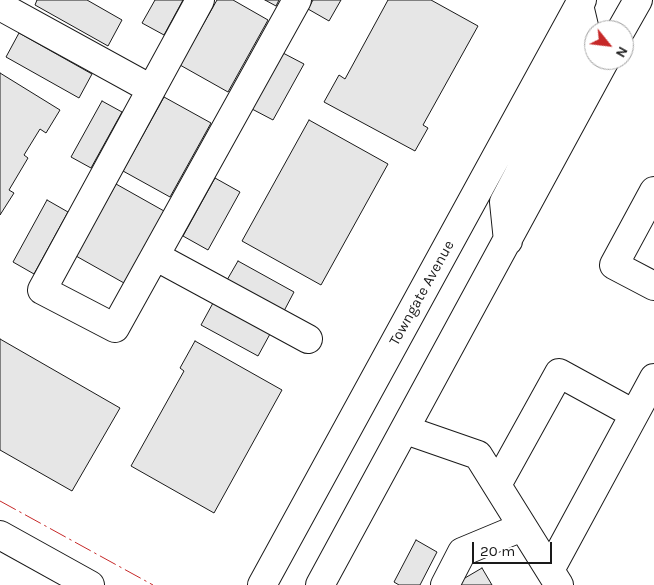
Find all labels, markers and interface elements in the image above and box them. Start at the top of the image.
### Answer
north arrow [584,20,634,70]
text: N [612,44,632,61]
street label: Towngate Avenue [386,237,458,349]
scale bar [474,532,554,564]
text: 20 m [480,542,515,560]

